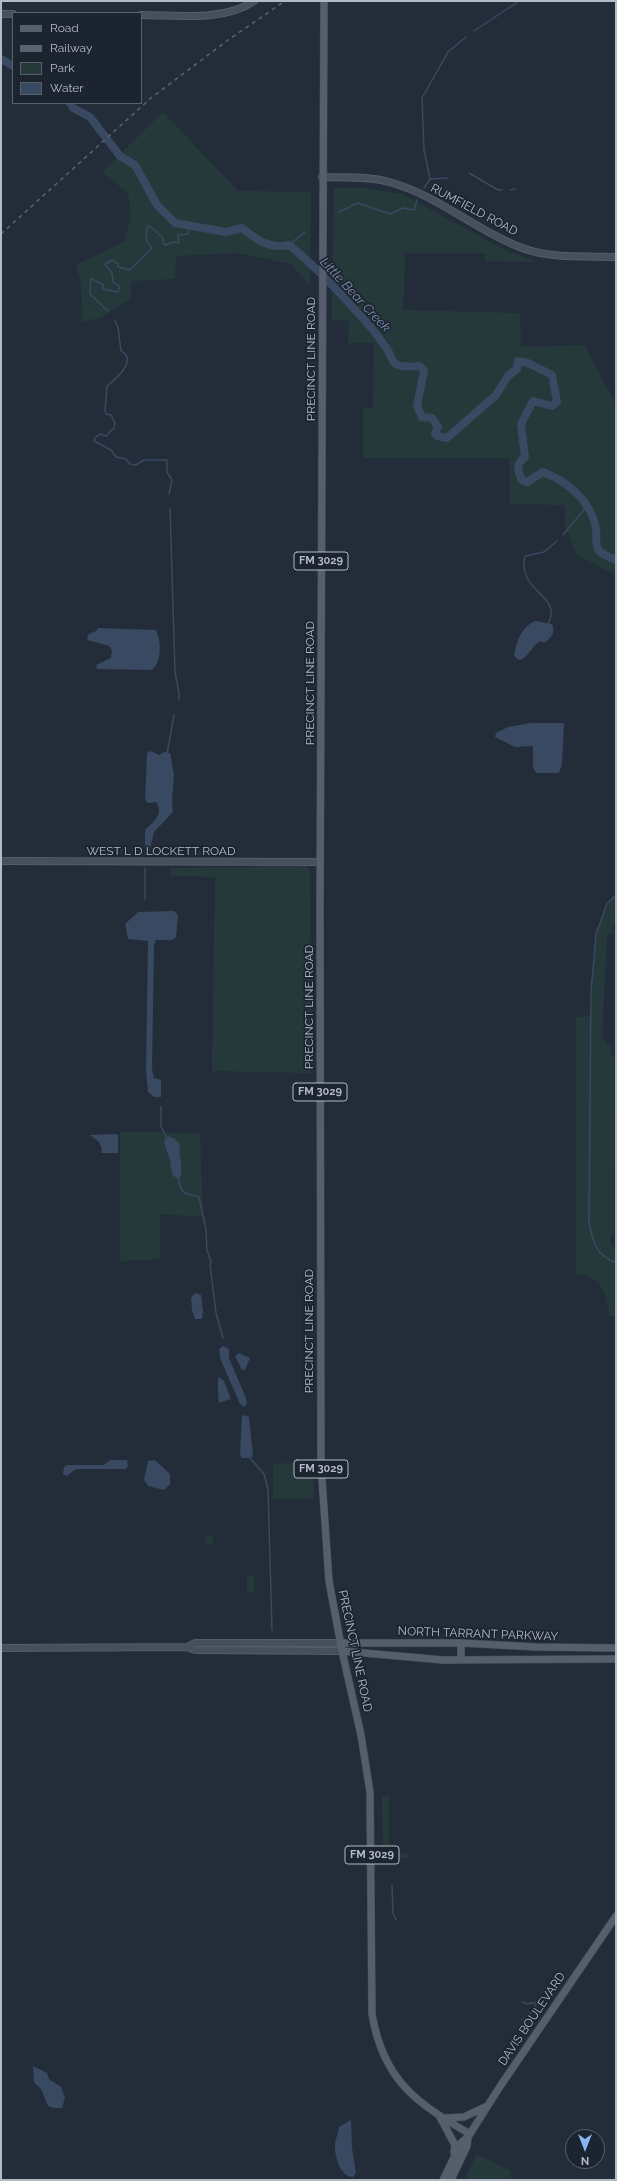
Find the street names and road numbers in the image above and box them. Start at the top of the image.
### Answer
street label: RUMFIELD ROAD [428,181,520,239]
street label: PRECINCT LINE ROAD [304,297,318,421]
road number: FM 3029 [294,552,348,570]
street label: PRECINCT LINE ROAD [303,621,317,745]
street label: WEST L D LOCKETT ROAD [87,844,235,858]
street label: PRECINCT LINE ROAD [302,945,316,1069]
road number: FM 3029 [293,1083,347,1101]
street label: PRECINCT LINE ROAD [302,1269,316,1393]
road number: FM 3029 [294,1460,348,1478]
street label: PRECINCT LINE ROAD [335,1589,375,1713]
street label: NORTH TARRANT PARKWAY [397,1624,559,1644]
road number: FM 3029 [345,1846,399,1864]
street label: DAVIS BOULEVARD [495,1970,569,2068]

